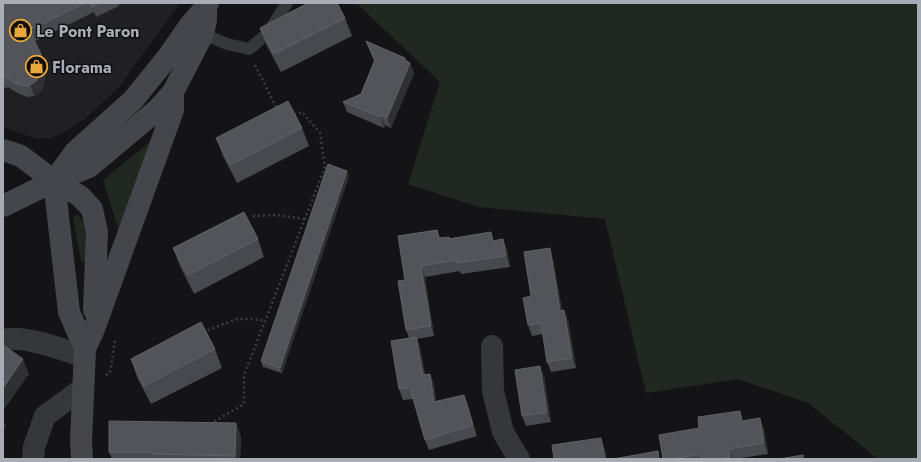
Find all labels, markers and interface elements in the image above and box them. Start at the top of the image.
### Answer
shop icon: Le Pont Paron [8,18,34,44]
place label: Le Pont Paron [36,20,140,43]
shop icon: Florama [23,54,49,80]
place label: Florama [52,56,112,79]

